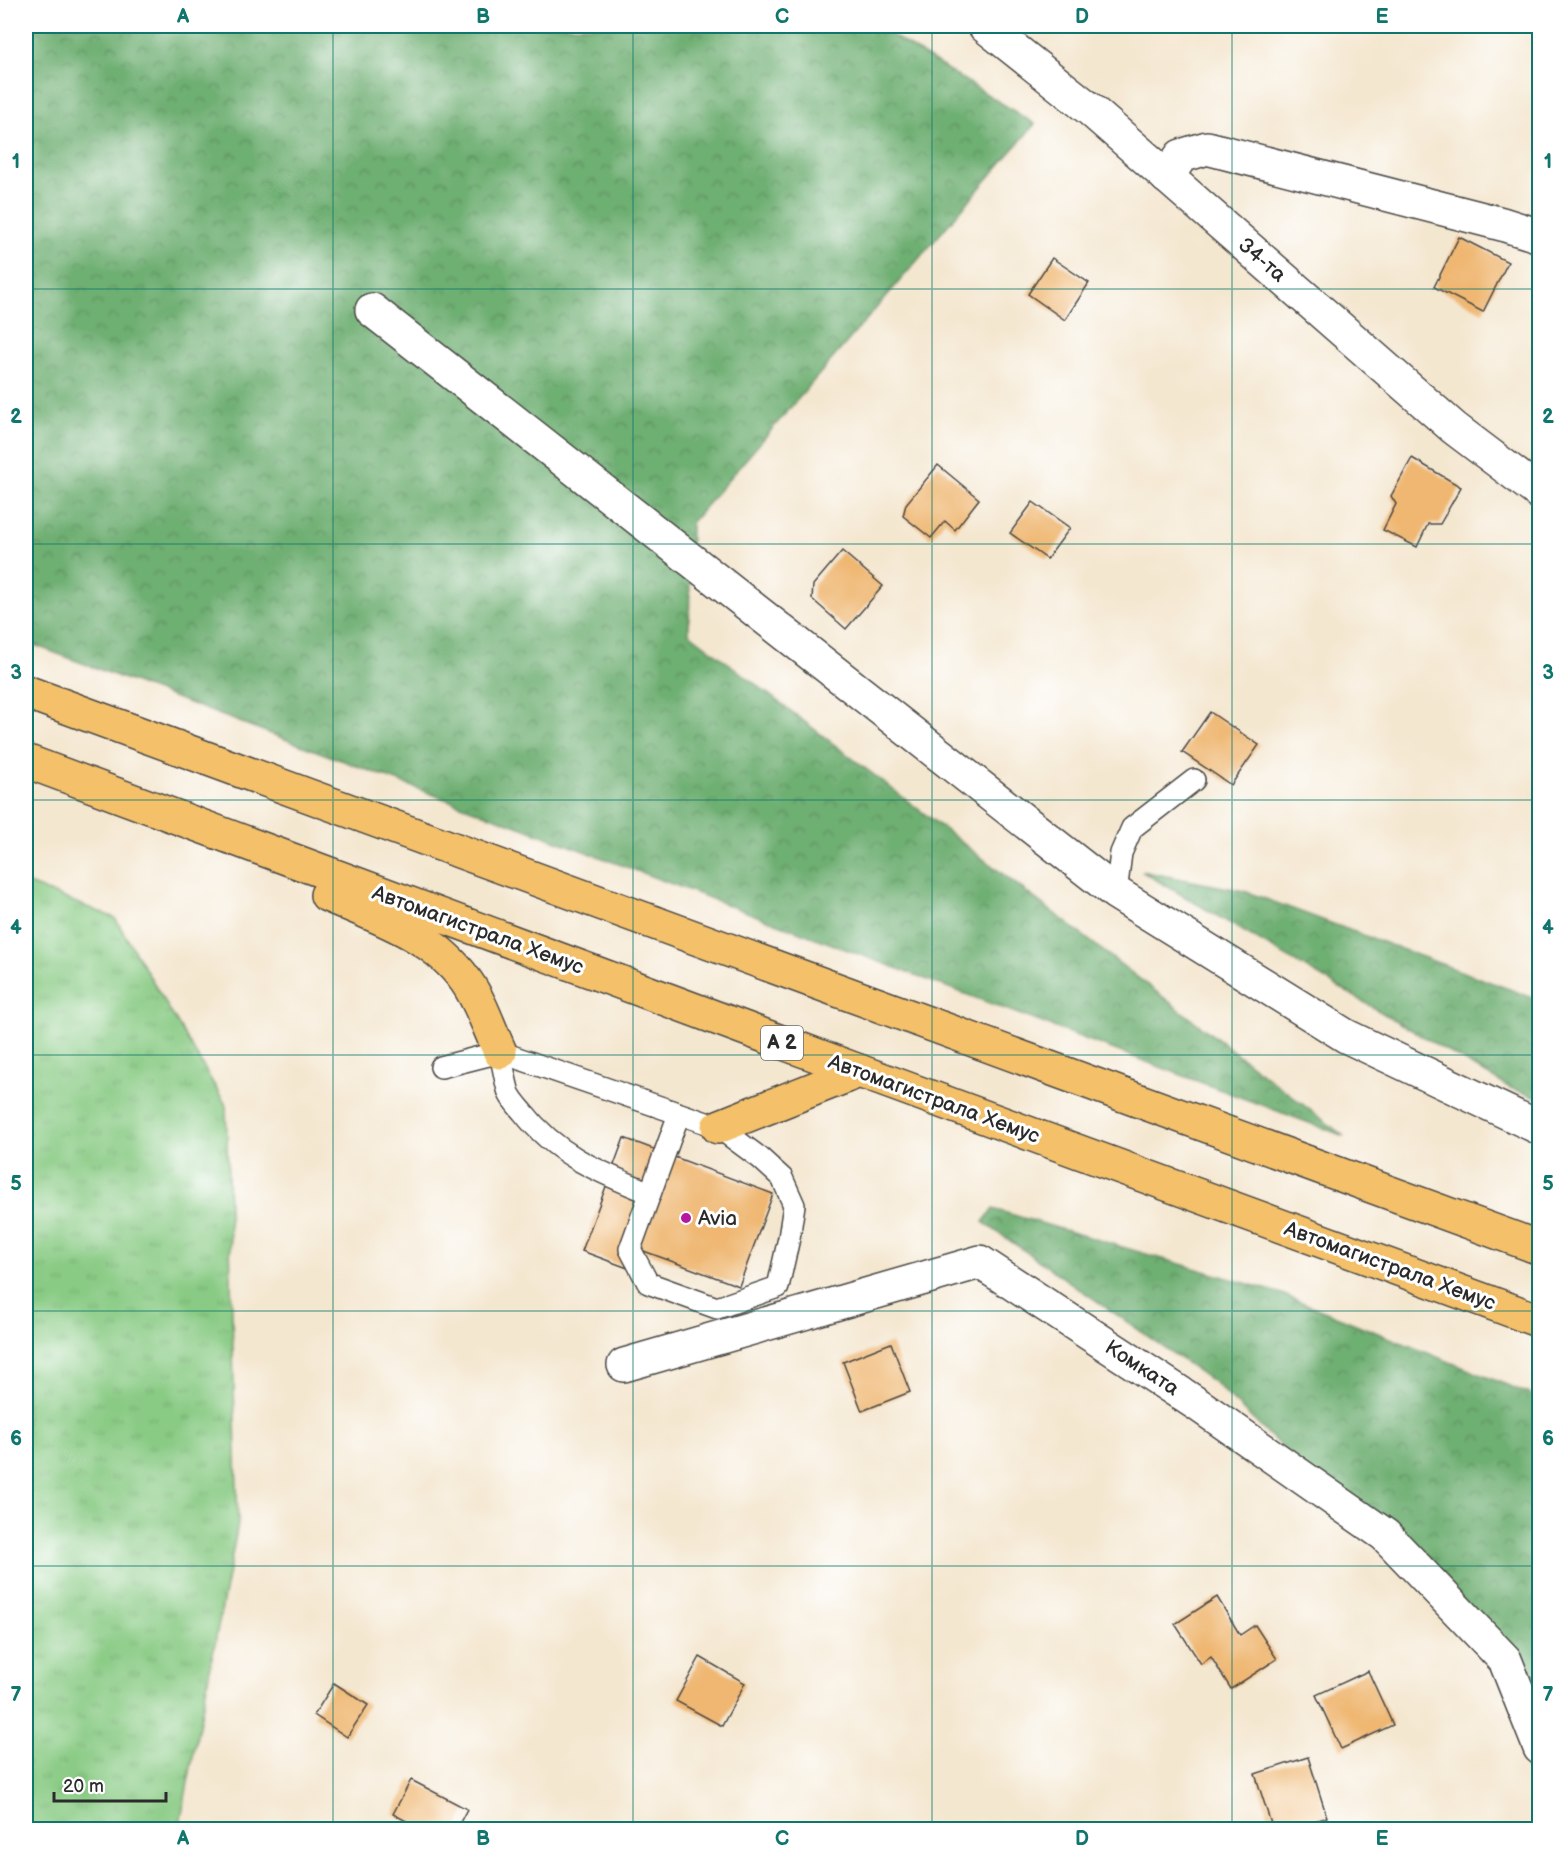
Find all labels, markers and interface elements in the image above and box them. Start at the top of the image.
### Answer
text: A [176,5,190,29]
text: B [476,5,490,29]
text: C [775,5,789,29]
text: D [1075,5,1089,29]
text: E [1376,5,1389,29]
text: 1 [12,150,20,174]
text: 1 [1544,150,1552,174]
street label: 34-та [1233,232,1291,288]
text: 2 [10,405,22,429]
text: 2 [1542,405,1554,429]
text: 3 [10,661,22,685]
text: 3 [1542,661,1554,685]
street label: Автомагистрала Хемус [368,880,587,980]
text: 4 [10,916,22,940]
text: 4 [1542,916,1554,940]
road number: A 2 [761,1026,803,1060]
street label: Автомагистрала Хемус [824,1049,1043,1149]
text: 5 [10,1172,22,1196]
text: 5 [1542,1172,1554,1196]
place label: Avia [698,1206,737,1231]
marker: Avia [679,1211,693,1225]
street label: Автомагистрала Хемус [1280,1216,1499,1316]
street label: Комката [1100,1335,1184,1401]
text: 6 [10,1427,22,1451]
text: 6 [1542,1427,1554,1451]
text: 7 [10,1683,22,1707]
text: 7 [1542,1683,1554,1707]
scale bar [54,1765,166,1803]
text: 20 m [63,1776,104,1797]
text: A [176,1827,190,1851]
text: B [476,1827,490,1851]
text: C [775,1827,789,1851]
text: D [1075,1827,1089,1851]
text: E [1376,1827,1389,1851]

